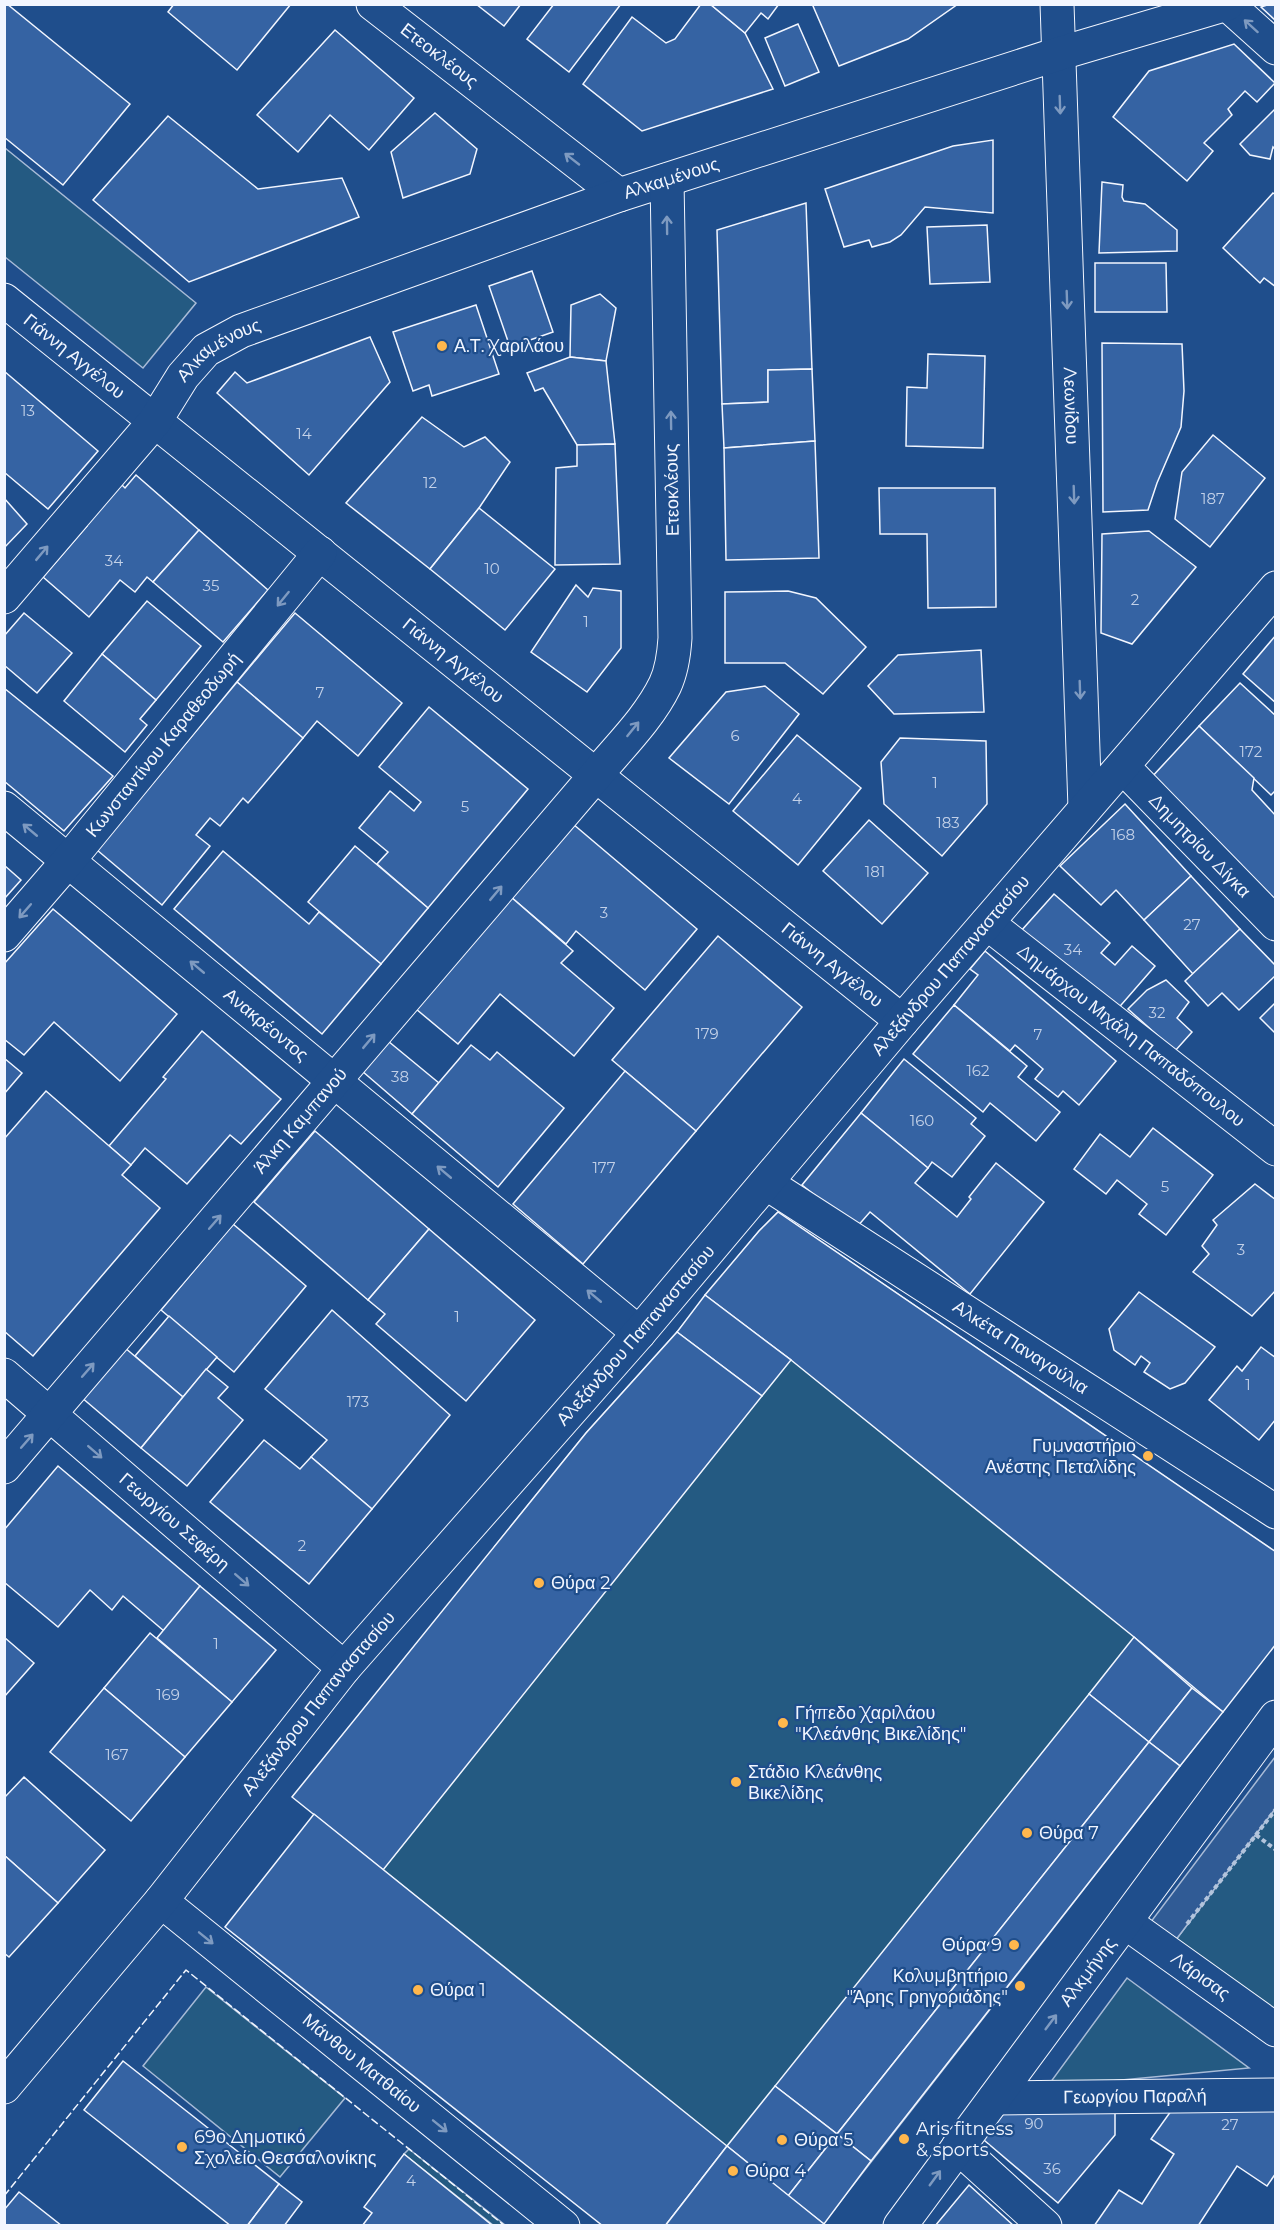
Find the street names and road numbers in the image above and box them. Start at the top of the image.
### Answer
street label: Ετεοκλέους [396,18,483,93]
street label: Αλκαμένους [621,153,722,204]
street label: Γιάννη Αγγέλου [19,309,129,404]
street label: Αλκαμένους [172,314,264,386]
street label: Λεωνίδου [1059,367,1083,445]
street label: Ετεοκλέους [660,443,684,536]
street label: Γιάννη Αγγέλου [398,613,508,708]
street label: Κωνσταντίνου Καραθεοδωρή [81,648,245,842]
street label: Δημητρίου Δίγκα [1144,789,1255,902]
street label: Αλεξάνδρου Παπαναστασίου [867,870,1034,1060]
street label: Γιάννη Αγγέλου [777,918,887,1012]
street label: Δημάρχου Μιχάλη Παπαδόπουλου [1013,940,1249,1132]
street label: Ανακρέοντος [219,983,313,1066]
street label: Άλκη Καμπανού [249,1063,352,1178]
street label: Αλεξάνδρου Παπαναστασίου [552,1241,719,1430]
street label: Αλκέτα Παναγούλια [949,1296,1092,1399]
street label: Γεωργίου Σεφέρη [115,1468,234,1576]
street label: Αλεξάνδρου Παπαναστασίου [237,1607,400,1800]
street label: Αλκμήνης [1055,1933,1121,2011]
street label: Λάρισας [1167,1948,1235,2005]
street label: Μάνθου Ματθαίου [298,2009,425,2118]
street label: Γεωργίου Παραλή [1063,2085,1207,2108]

